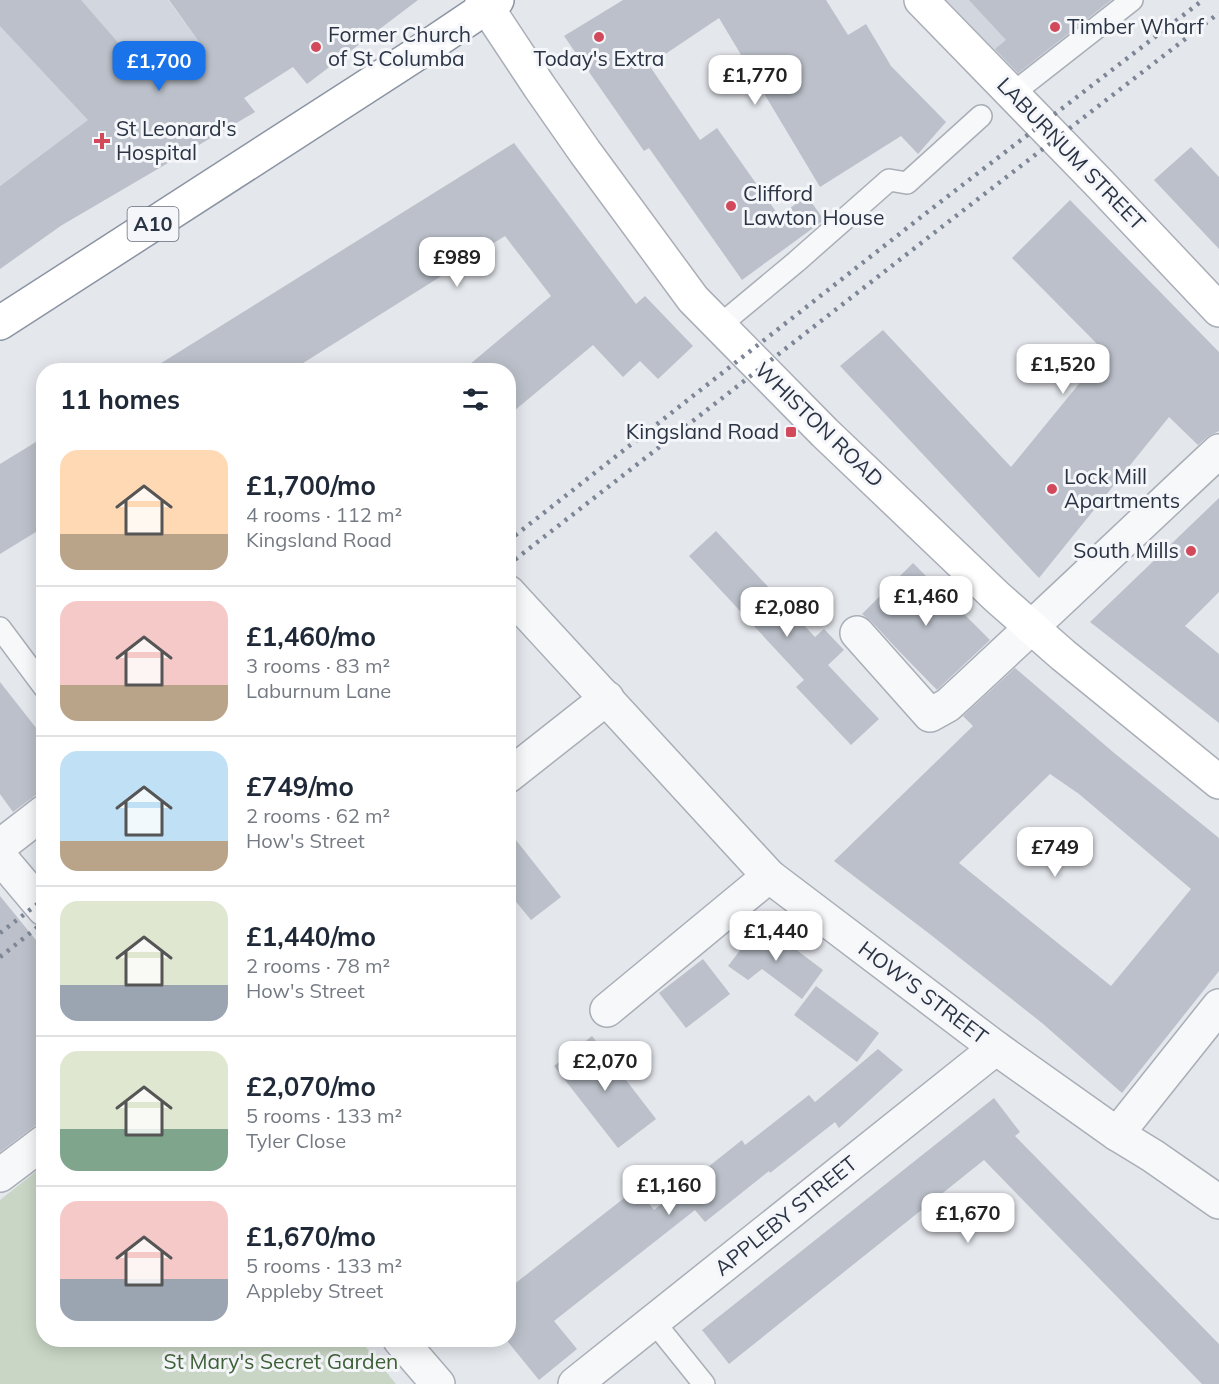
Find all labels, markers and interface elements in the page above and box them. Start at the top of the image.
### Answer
place label: Timber Wharf [1067,13,1205,39]
marker: Timber Wharf [1048,20,1062,34]
place label: Former Church of St Columba [328,21,471,71]
marker: Today's Extra [592,30,606,44]
marker: Former Church of St Columba [309,40,323,54]
pin: £1,700 [110,41,208,92]
place label: Today's Extra [534,45,664,71]
text: £1,700 [127,48,191,73]
pin: £1,770 [706,55,804,106]
text: £1,770 [723,62,787,87]
street label: LABURNUM STREET [992,72,1152,235]
place label: St Leonard's Hospital [116,115,237,165]
marker: St Leonard's Hospital [93,132,111,150]
place label: Clifford Lawton House [743,180,884,230]
marker: Clifford Lawton House [724,199,738,213]
road number: A10 [128,207,178,241]
pin: £989 [421,237,493,288]
text: £989 [433,244,481,269]
pin: £1,520 [1014,344,1112,395]
text: £1,520 [1031,351,1095,376]
street label: WHISTON ROAD [750,356,889,492]
text: 11 homes [60,383,180,416]
icon: filters [459,383,492,416]
place label: Kingsland Road [626,418,779,444]
marker: Kingsland Road [784,425,798,439]
place label: Lock Mill Apartments [1064,463,1180,513]
text: £1,700/mo [246,469,376,502]
icon: home [108,474,180,546]
marker: Lock Mill Apartments [1045,482,1059,496]
text: 4 rooms · 112 m² [246,502,402,527]
text: Kingsland Road [246,527,392,552]
place label: South Mills [1073,537,1179,563]
marker: South Mills [1184,544,1198,558]
pin: £1,460 [877,576,975,627]
text: £1,460 [894,583,958,608]
pin: £2,080 [738,587,836,638]
text: £2,080 [755,594,819,619]
text: £1,460/mo [246,620,376,653]
icon: home [108,625,180,697]
text: 3 rooms · 83 m² [246,653,390,678]
text: Laburnum Lane [246,678,391,703]
text: £749/mo [246,770,354,803]
icon: home [108,775,180,847]
text: 2 rooms · 62 m² [246,803,390,828]
pin: £749 [1019,827,1091,878]
text: How's Street [246,828,365,853]
text: £749 [1031,834,1079,859]
pin: £1,440 [727,911,825,962]
text: £1,440 [744,918,808,943]
text: £1,440/mo [246,920,376,953]
icon: home [108,925,180,997]
street label: HOW'S STREET [854,935,994,1050]
text: 2 rooms · 78 m² [246,953,390,978]
text: How's Street [246,978,365,1003]
pin: £2,070 [556,1041,654,1092]
text: £2,070 [573,1048,637,1073]
text: £2,070/mo [246,1070,376,1103]
icon: home [108,1075,180,1147]
text: 5 rooms · 133 m² [246,1103,402,1128]
text: Tyler Close [246,1128,346,1153]
street label: APPLEBY STREET [709,1150,862,1281]
pin: £1,160 [620,1165,718,1216]
text: £1,160 [637,1172,701,1197]
pin: £1,670 [919,1193,1017,1244]
text: £1,670 [936,1200,1000,1225]
text: £1,670/mo [246,1220,376,1253]
icon: home [108,1225,180,1297]
text: 5 rooms · 133 m² [246,1253,402,1278]
text: Appleby Street [246,1278,383,1303]
park label: St Mary's Secret Garden [164,1348,398,1374]

